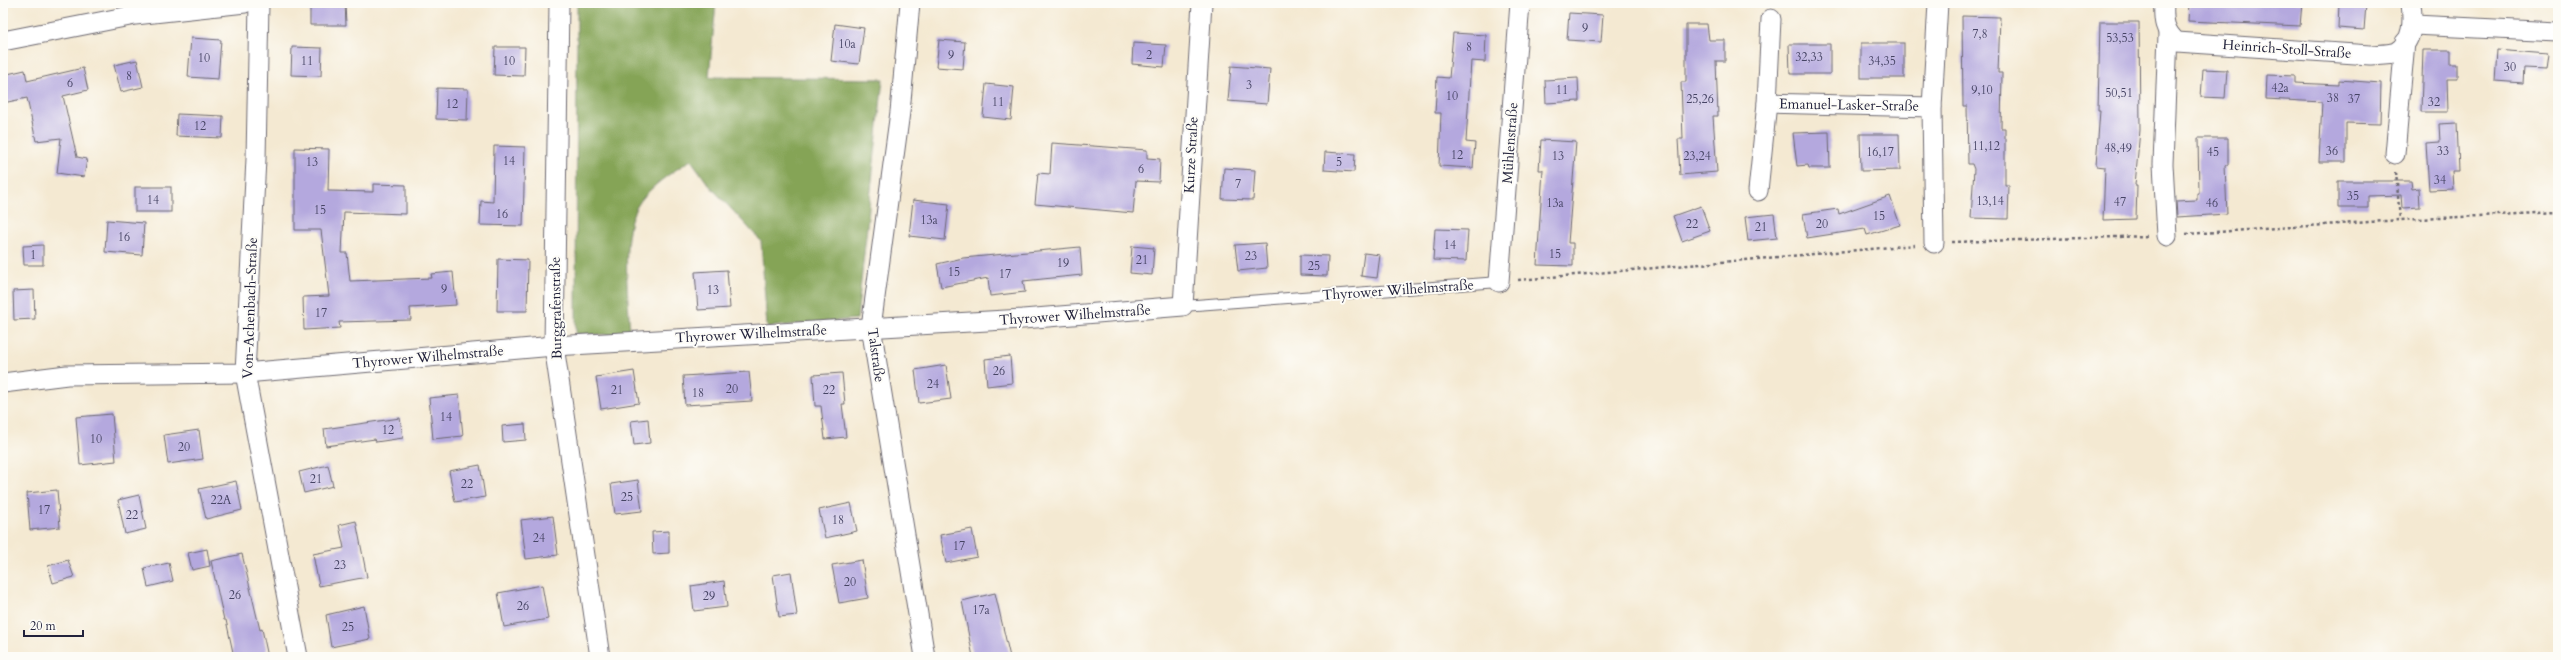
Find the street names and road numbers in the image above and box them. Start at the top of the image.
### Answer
street label: Heinrich-Stoll-Straße [2222,35,2352,63]
street label: Emanuel-Lasker-Straße [1779,94,1919,116]
street label: Mühlenstraße [1498,102,1522,184]
street label: Kurze Straße [1180,116,1202,194]
street label: Von-Achenbach-Straße [238,237,262,379]
street label: Burggrafenstraße [546,256,566,360]
street label: Thyrower Wilhelmstraße [1322,275,1474,305]
street label: Thyrower Wilhelmstraße [999,300,1151,330]
street label: Thyrower Wilhelmstraße [675,321,827,347]
street label: Talstraße [863,327,889,383]
street label: Thyrower Wilhelmstraße [352,341,504,373]

